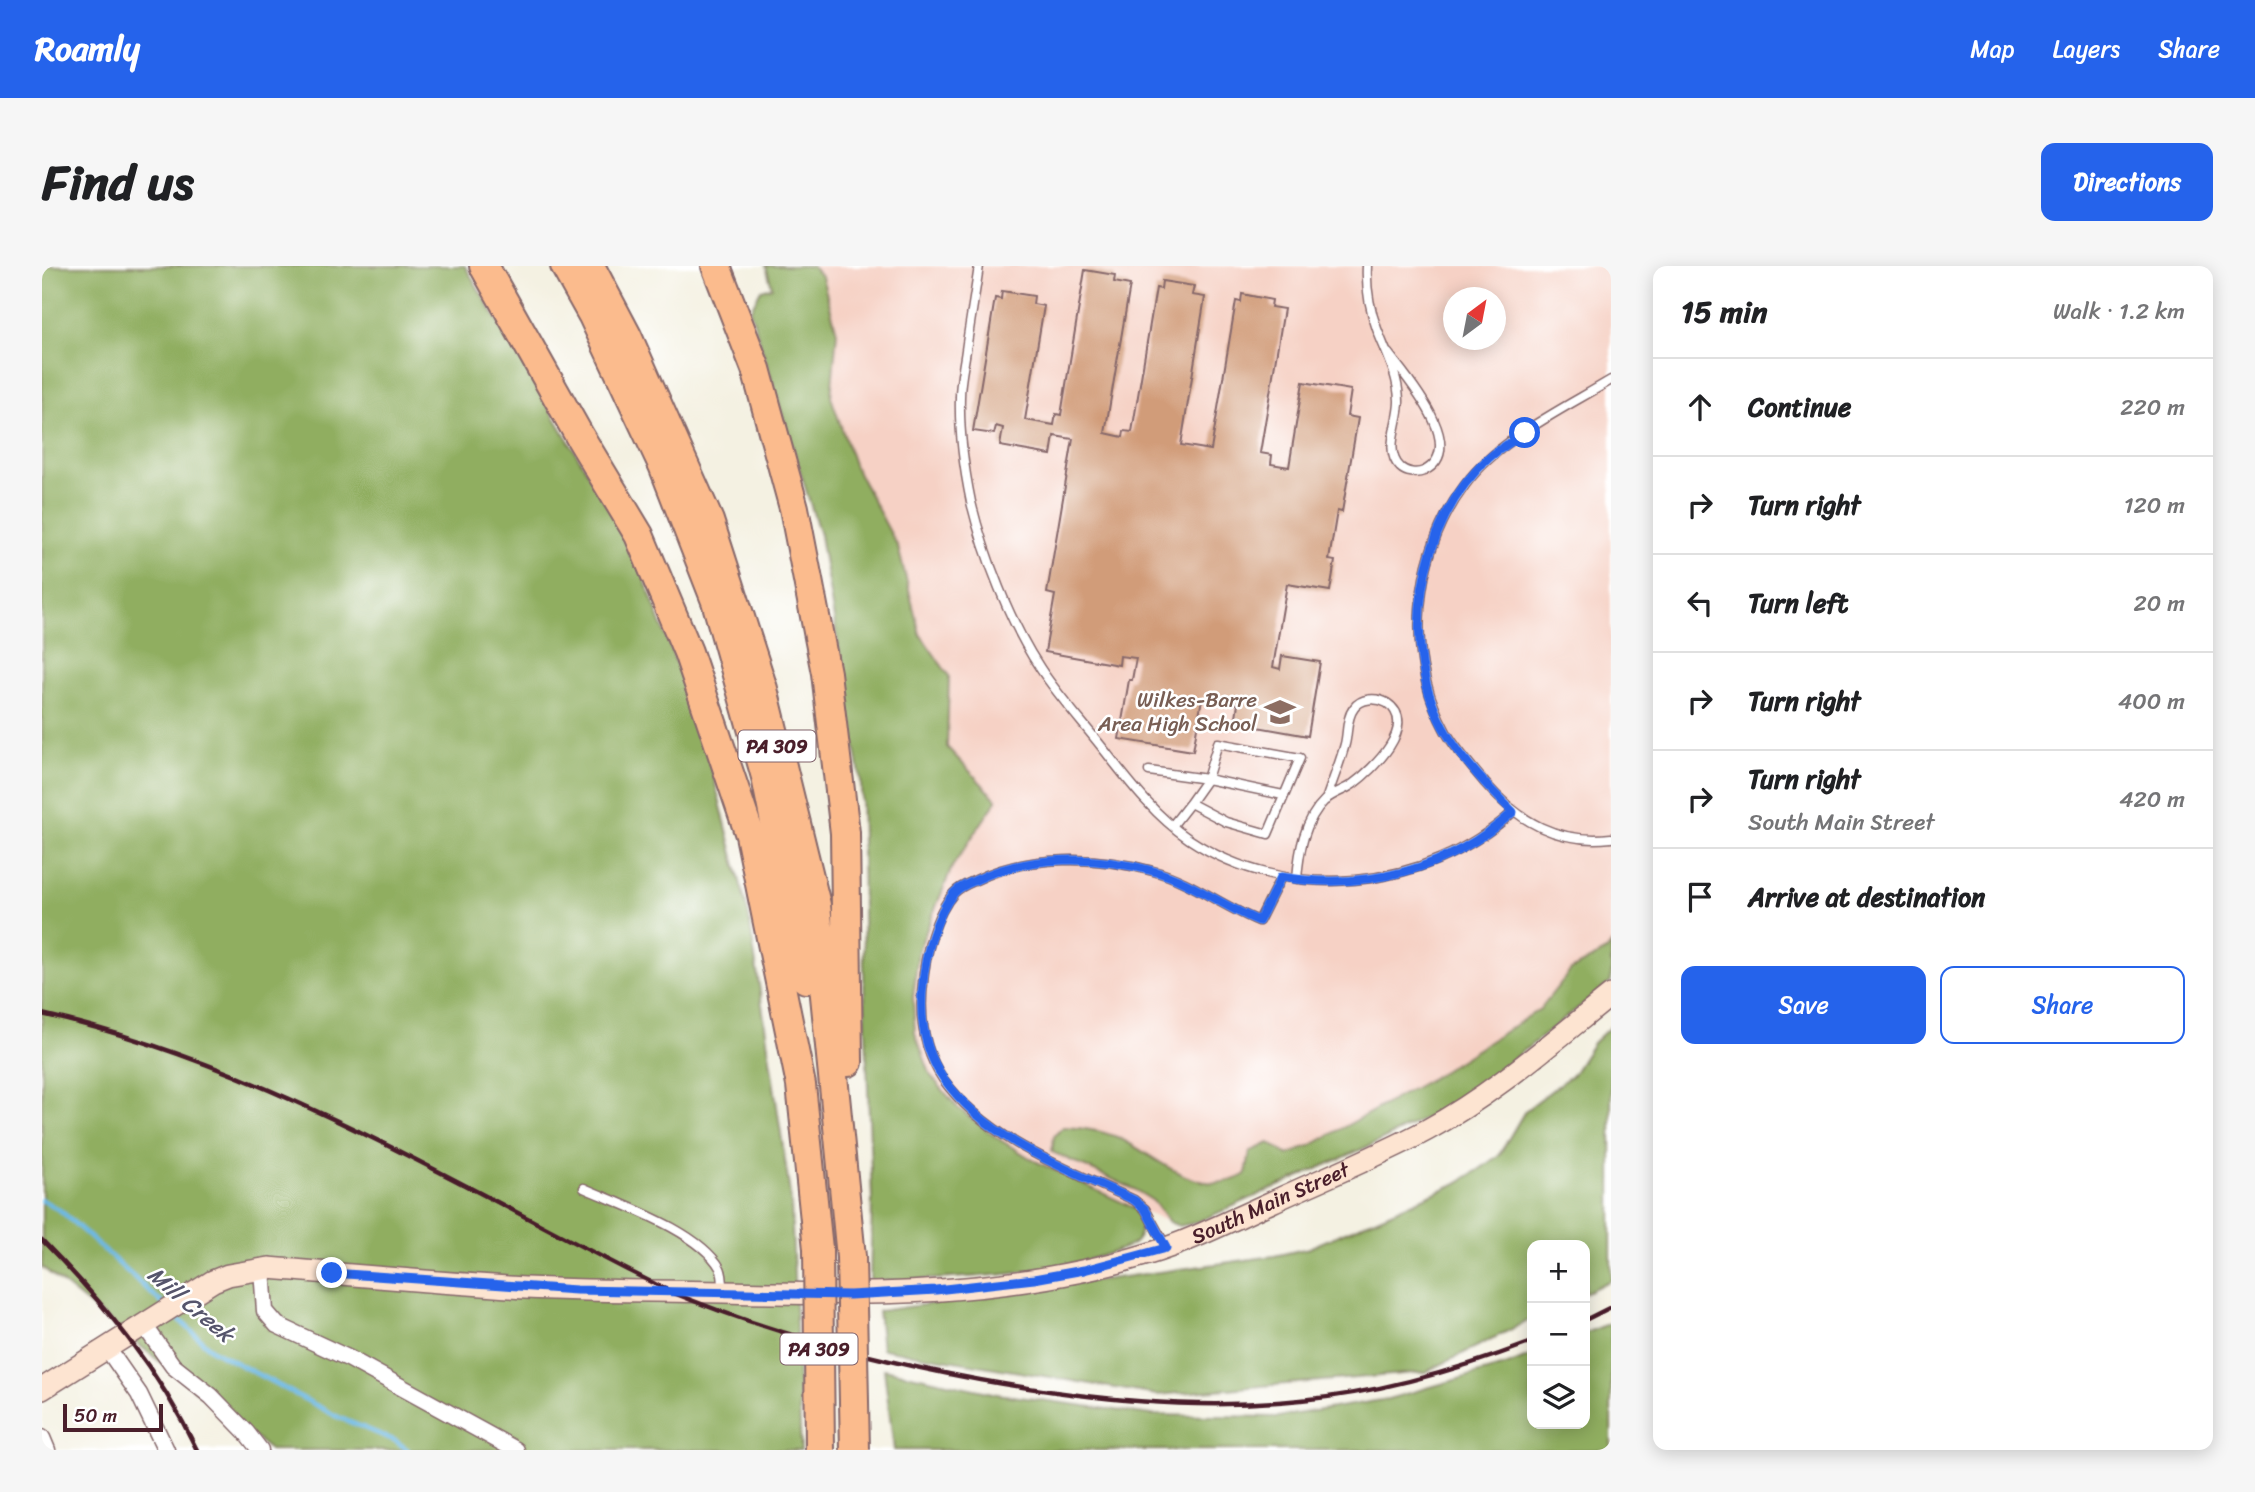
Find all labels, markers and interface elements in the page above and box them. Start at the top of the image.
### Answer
text: Roamly [35,20,140,78]
text: Map [1970,28,2015,70]
text: Layers [2053,28,2120,70]
text: Share [2158,28,2220,70]
text: Find us [42,139,194,226]
button: Directions [2041,143,2213,221]
text: 15 min [1681,285,1768,339]
north arrow [1443,287,1506,350]
text: Walk · 1.2 km [2053,291,2185,332]
text: Continue [1748,384,1851,430]
text: 220 m [2120,387,2185,428]
icon: ahead [1681,388,1719,426]
route start [1509,417,1540,448]
text: Turn right [1748,482,1861,528]
text: 120 m [2124,485,2185,526]
icon: right [1681,486,1719,524]
text: Turn left [1748,580,1848,626]
text: 20 m [2134,583,2185,624]
icon: left [1681,584,1719,622]
text: Turn right [1748,678,1861,724]
place label: Wilkes-Barre Area High School [1097,681,1258,743]
text: 400 m [2118,681,2185,722]
icon: right [1681,682,1719,720]
school or university icon: Wilkes-Barre Area High School [1263,695,1297,729]
road number: PA 309 [738,730,816,761]
text: Turn right [1748,756,1861,802]
text: 420 m [2119,779,2185,820]
icon: right [1681,780,1719,818]
text: South Main Street [1748,802,1935,843]
text: Arrive at destination [1748,874,1985,920]
icon: arrive [1681,878,1719,916]
button: Save [1681,966,1926,1044]
button: Share [1940,966,2185,1044]
street label: South Main Street [1185,1150,1357,1255]
map controls [1527,1240,1590,1429]
button: + [1527,1240,1590,1303]
water label: Mill Creek [138,1256,245,1355]
route end [316,1257,347,1288]
button: − [1527,1303,1590,1366]
road number: PA 309 [780,1334,858,1364]
button: layers [1527,1366,1590,1429]
text: 50 m [74,1399,117,1432]
scale bar [63,1401,163,1433]

